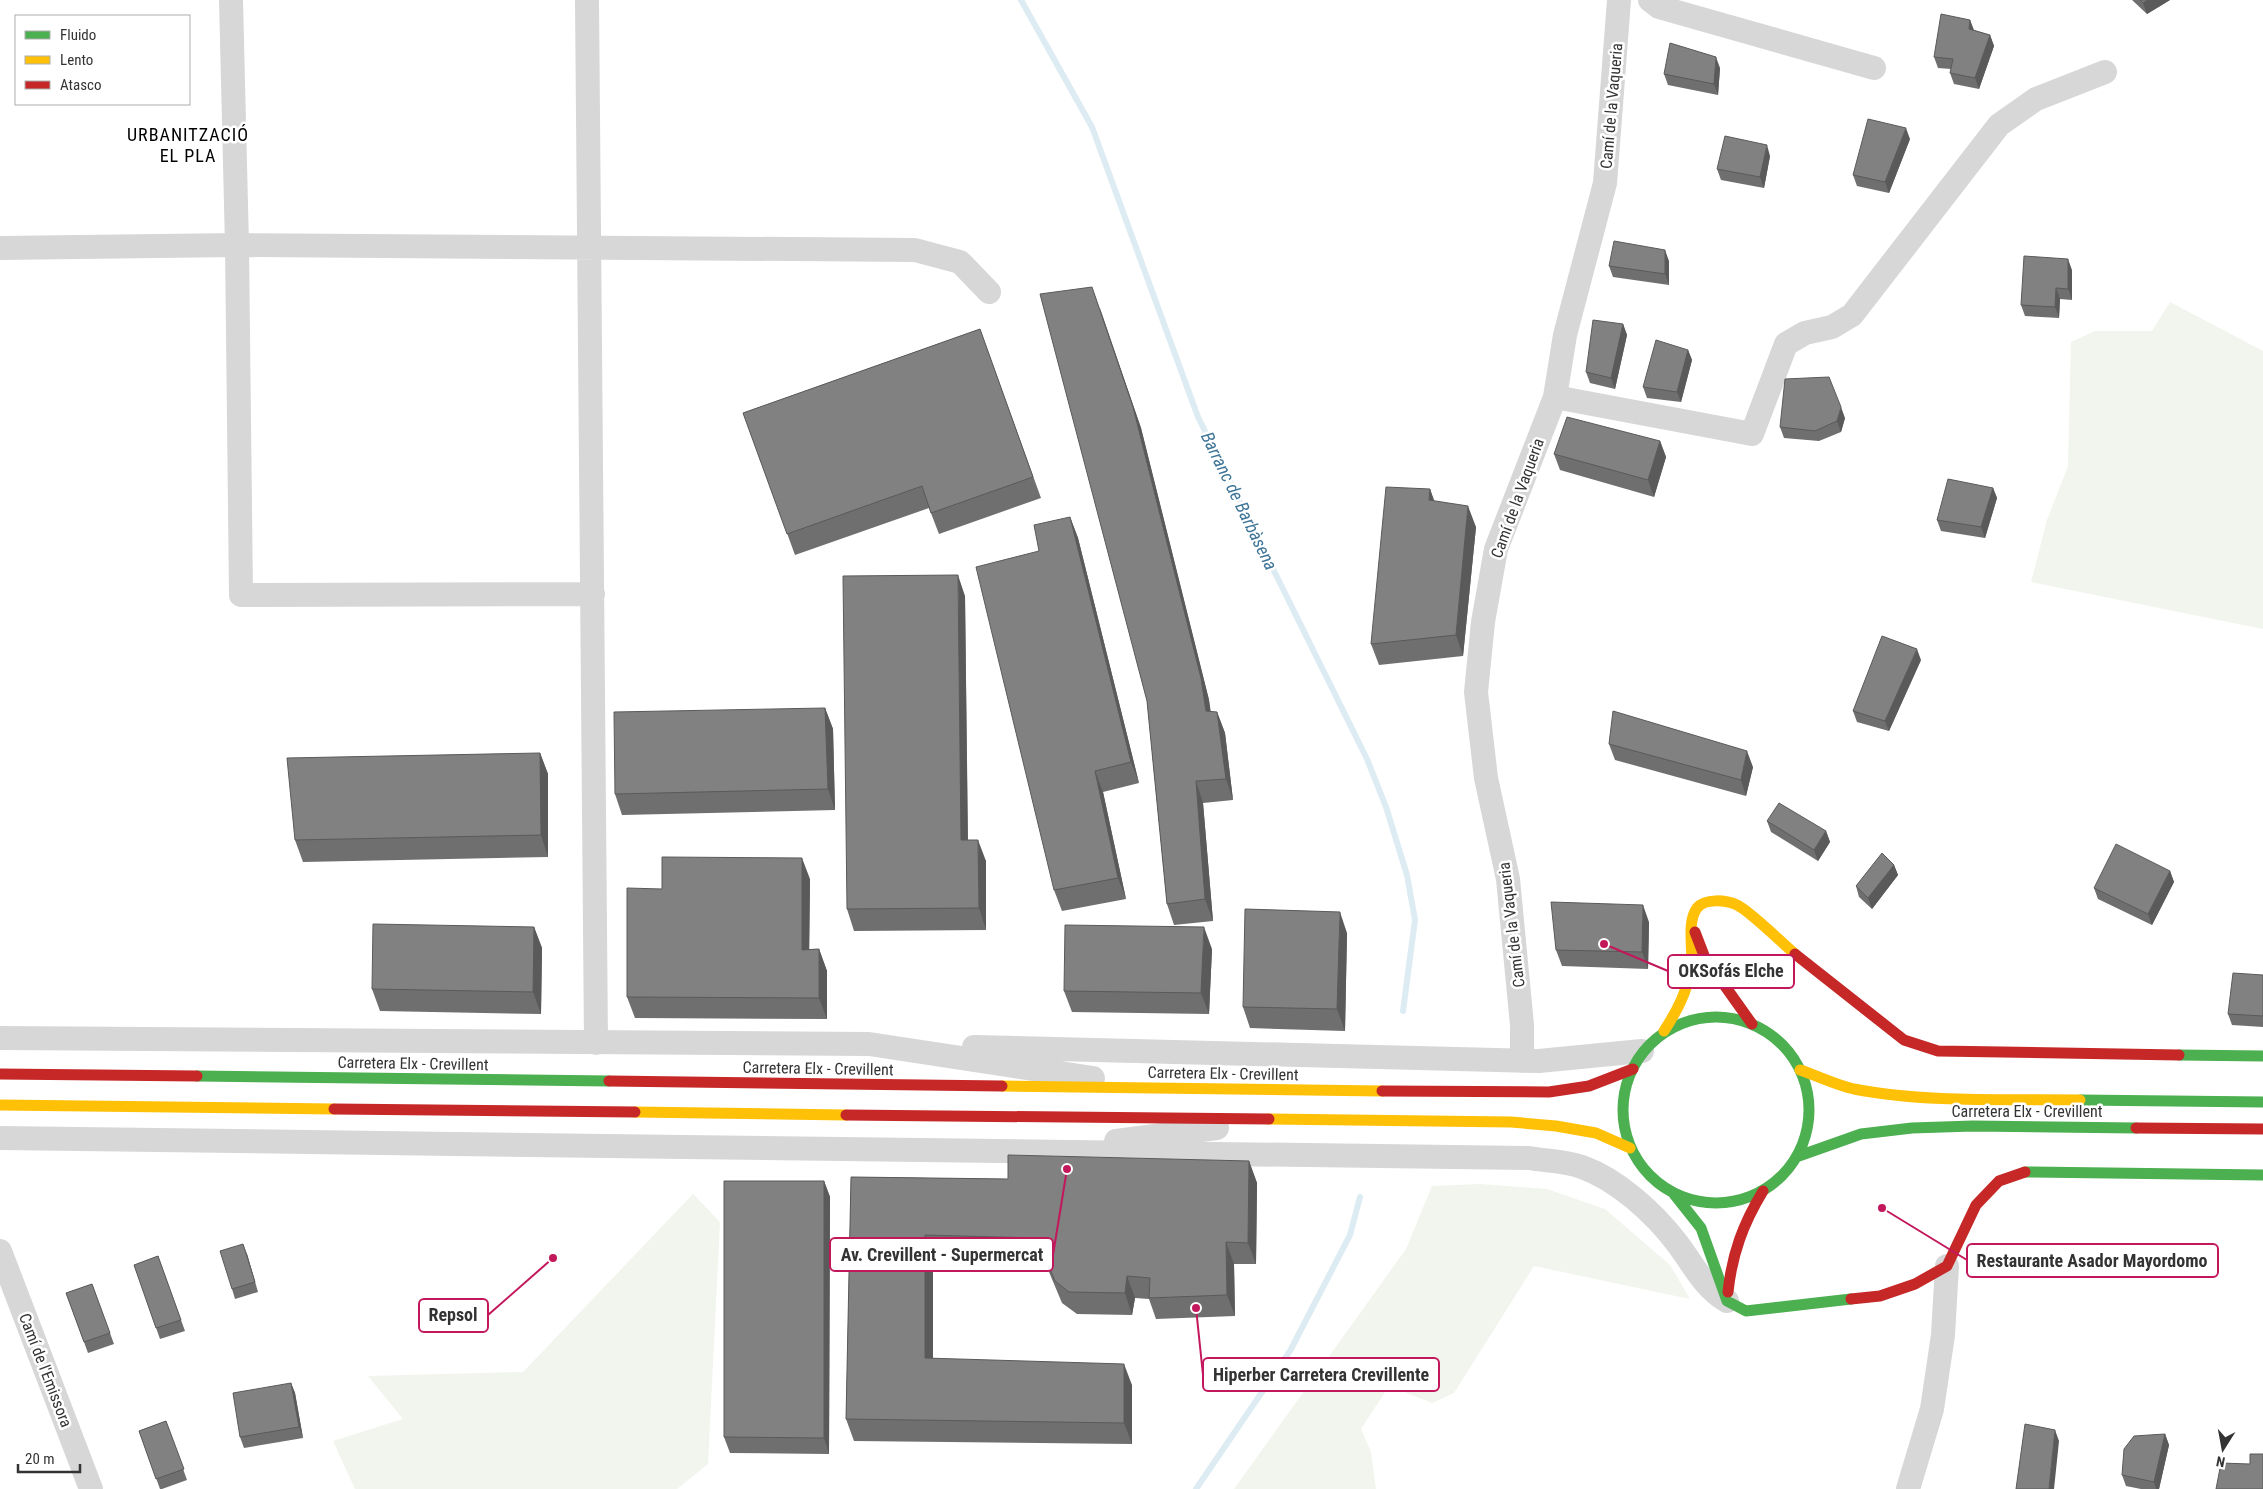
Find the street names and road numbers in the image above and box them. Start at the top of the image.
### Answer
street label: Camí de la Vaqueria [1597,42,1626,170]
street label: Camí de la Vaqueria [1487,436,1548,561]
street label: Camí de la Vaqueria [1494,861,1529,989]
street label: Carretera Elx - Crevillent [337,1053,489,1074]
street label: Carretera Elx - Crevillent [742,1058,894,1079]
street label: Carretera Elx - Crevillent [1147,1063,1299,1084]
street label: Carretera Elx - Crevillent [1952,1102,2103,1121]
street label: Camí de l'Emissora [15,1311,76,1430]

